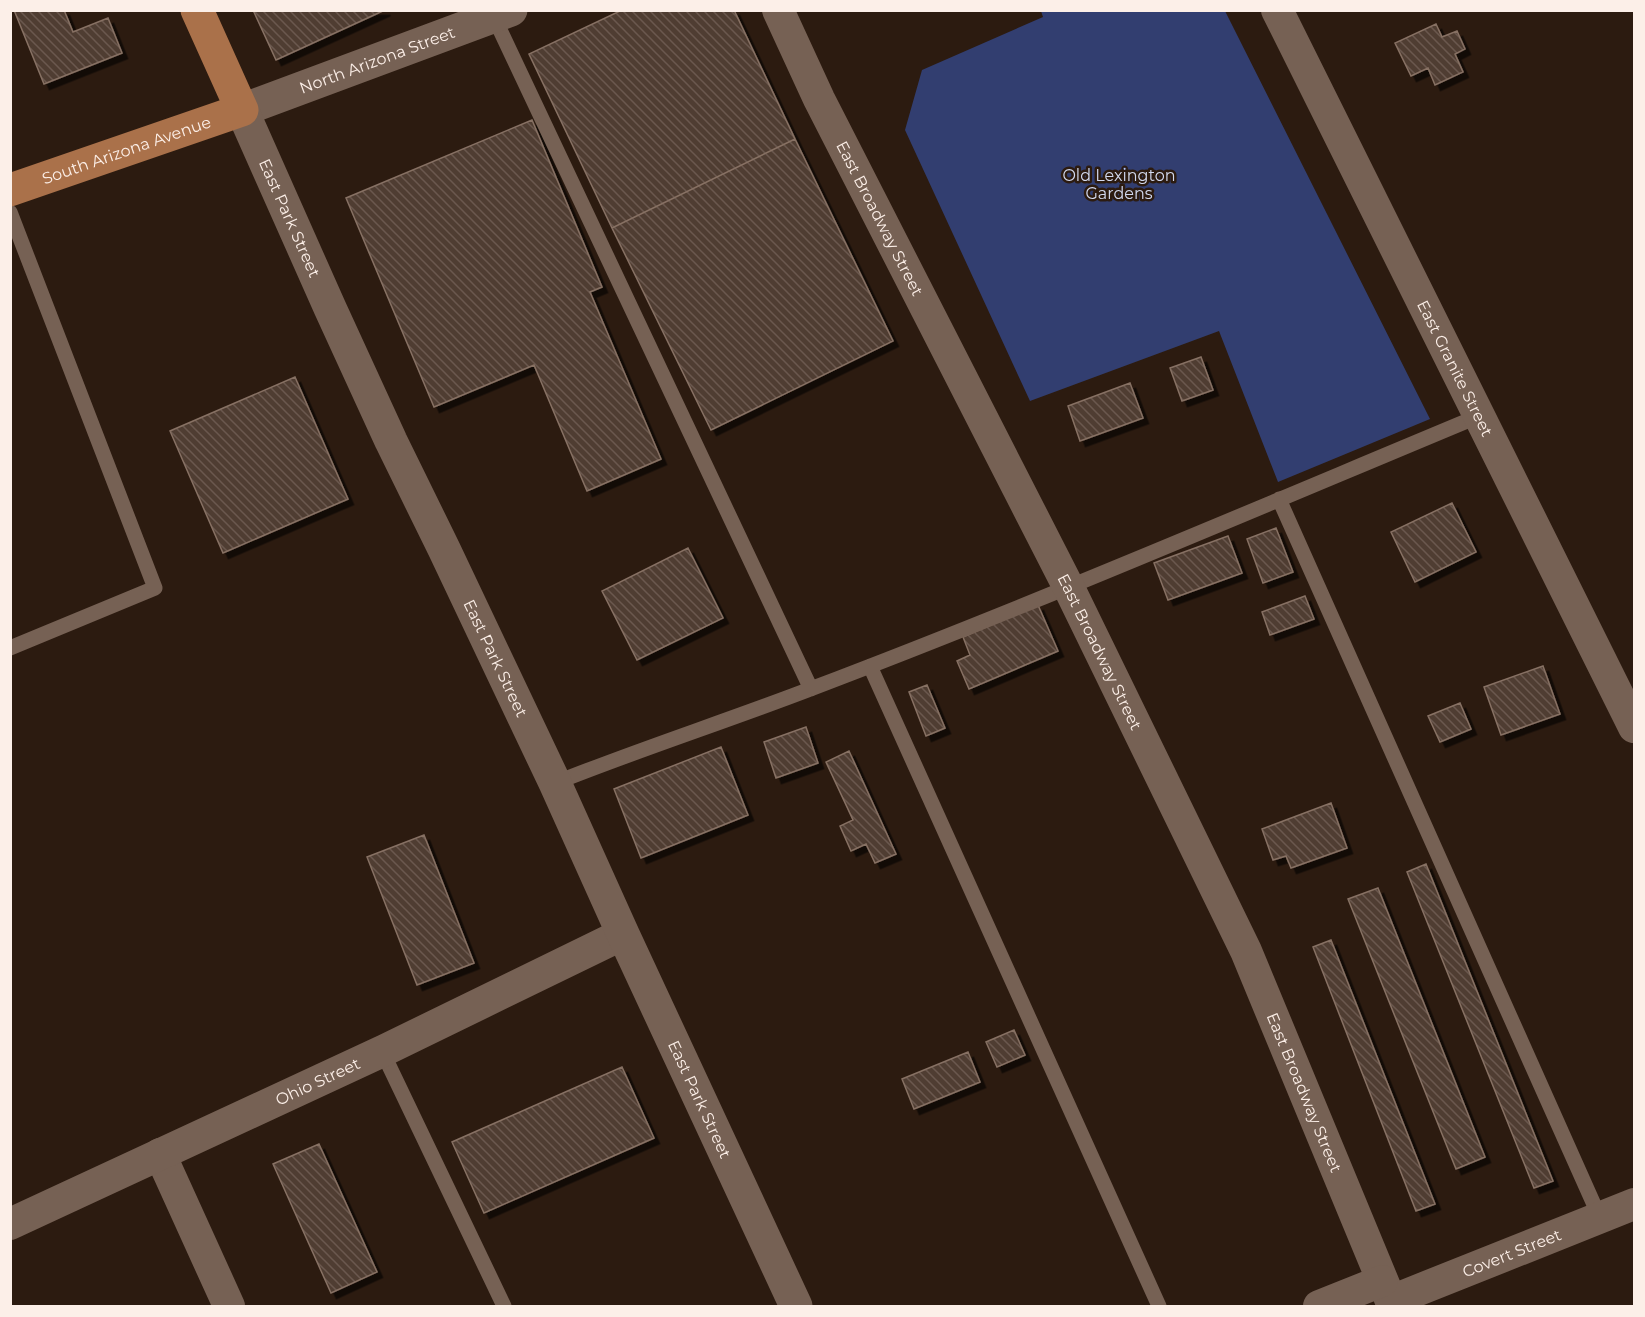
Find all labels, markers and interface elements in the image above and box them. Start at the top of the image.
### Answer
street label: North Arizona Street [297,22,458,97]
street label: South Arizona Avenue [39,112,213,188]
street label: East Broadway Street [833,138,928,299]
street label: East Park Street [255,156,325,281]
park label: Old Lexington Gardens [1062,166,1176,203]
street label: East Granite Street [1413,297,1497,440]
street label: East Broadway Street [1054,570,1146,733]
street label: East Park Street [460,596,532,720]
street label: East Broadway Street [1263,1010,1346,1176]
street label: East Park Street [664,1037,736,1161]
street label: Ohio Street [272,1053,363,1109]
street label: Covert Street [1460,1224,1564,1281]

